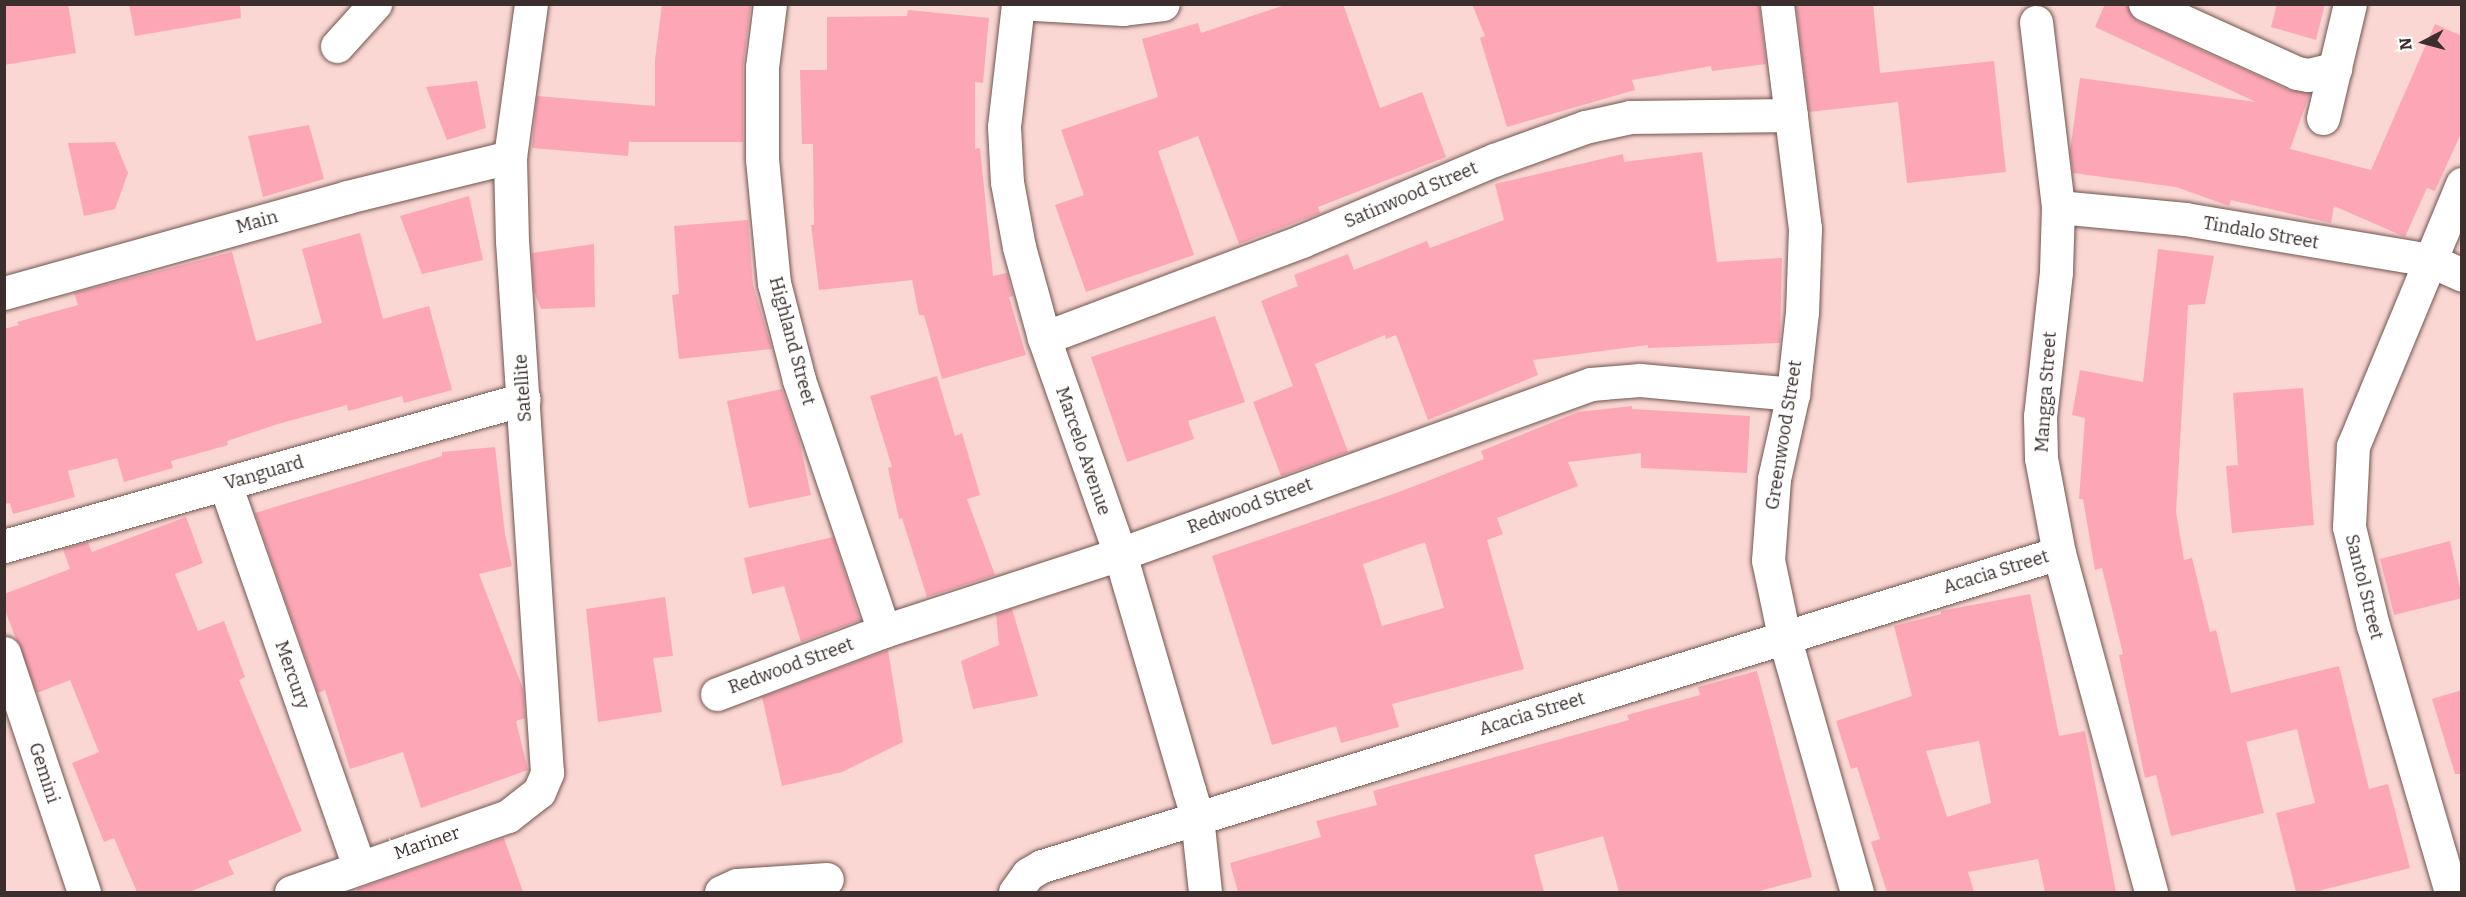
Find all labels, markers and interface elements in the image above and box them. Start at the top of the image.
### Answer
north arrow [2394,12,2454,72]
text: N [2396,37,2416,51]
street label: Satinwood Street [1341,157,1481,233]
street label: Main [234,206,280,238]
street label: Tindalo Street [2201,212,2321,254]
street label: Highland Street [764,274,820,408]
street label: Mangga Street [2031,331,2061,453]
street label: Satellite [510,353,536,423]
street label: Greenwood Street [1761,359,1807,511]
street label: Marcelo Avenue [1051,384,1115,518]
street label: Vanguard [222,451,306,495]
street label: Redwood Street [1185,473,1315,539]
street label: Santol Street [2340,532,2388,642]
street label: Acacia Street [1940,546,2052,598]
street label: Redwood Street [726,633,856,699]
street label: Mercury [270,638,314,712]
street label: Acacia Street [1476,688,1588,740]
street label: Gemini [24,740,64,806]
street label: Mariner [391,822,463,864]

